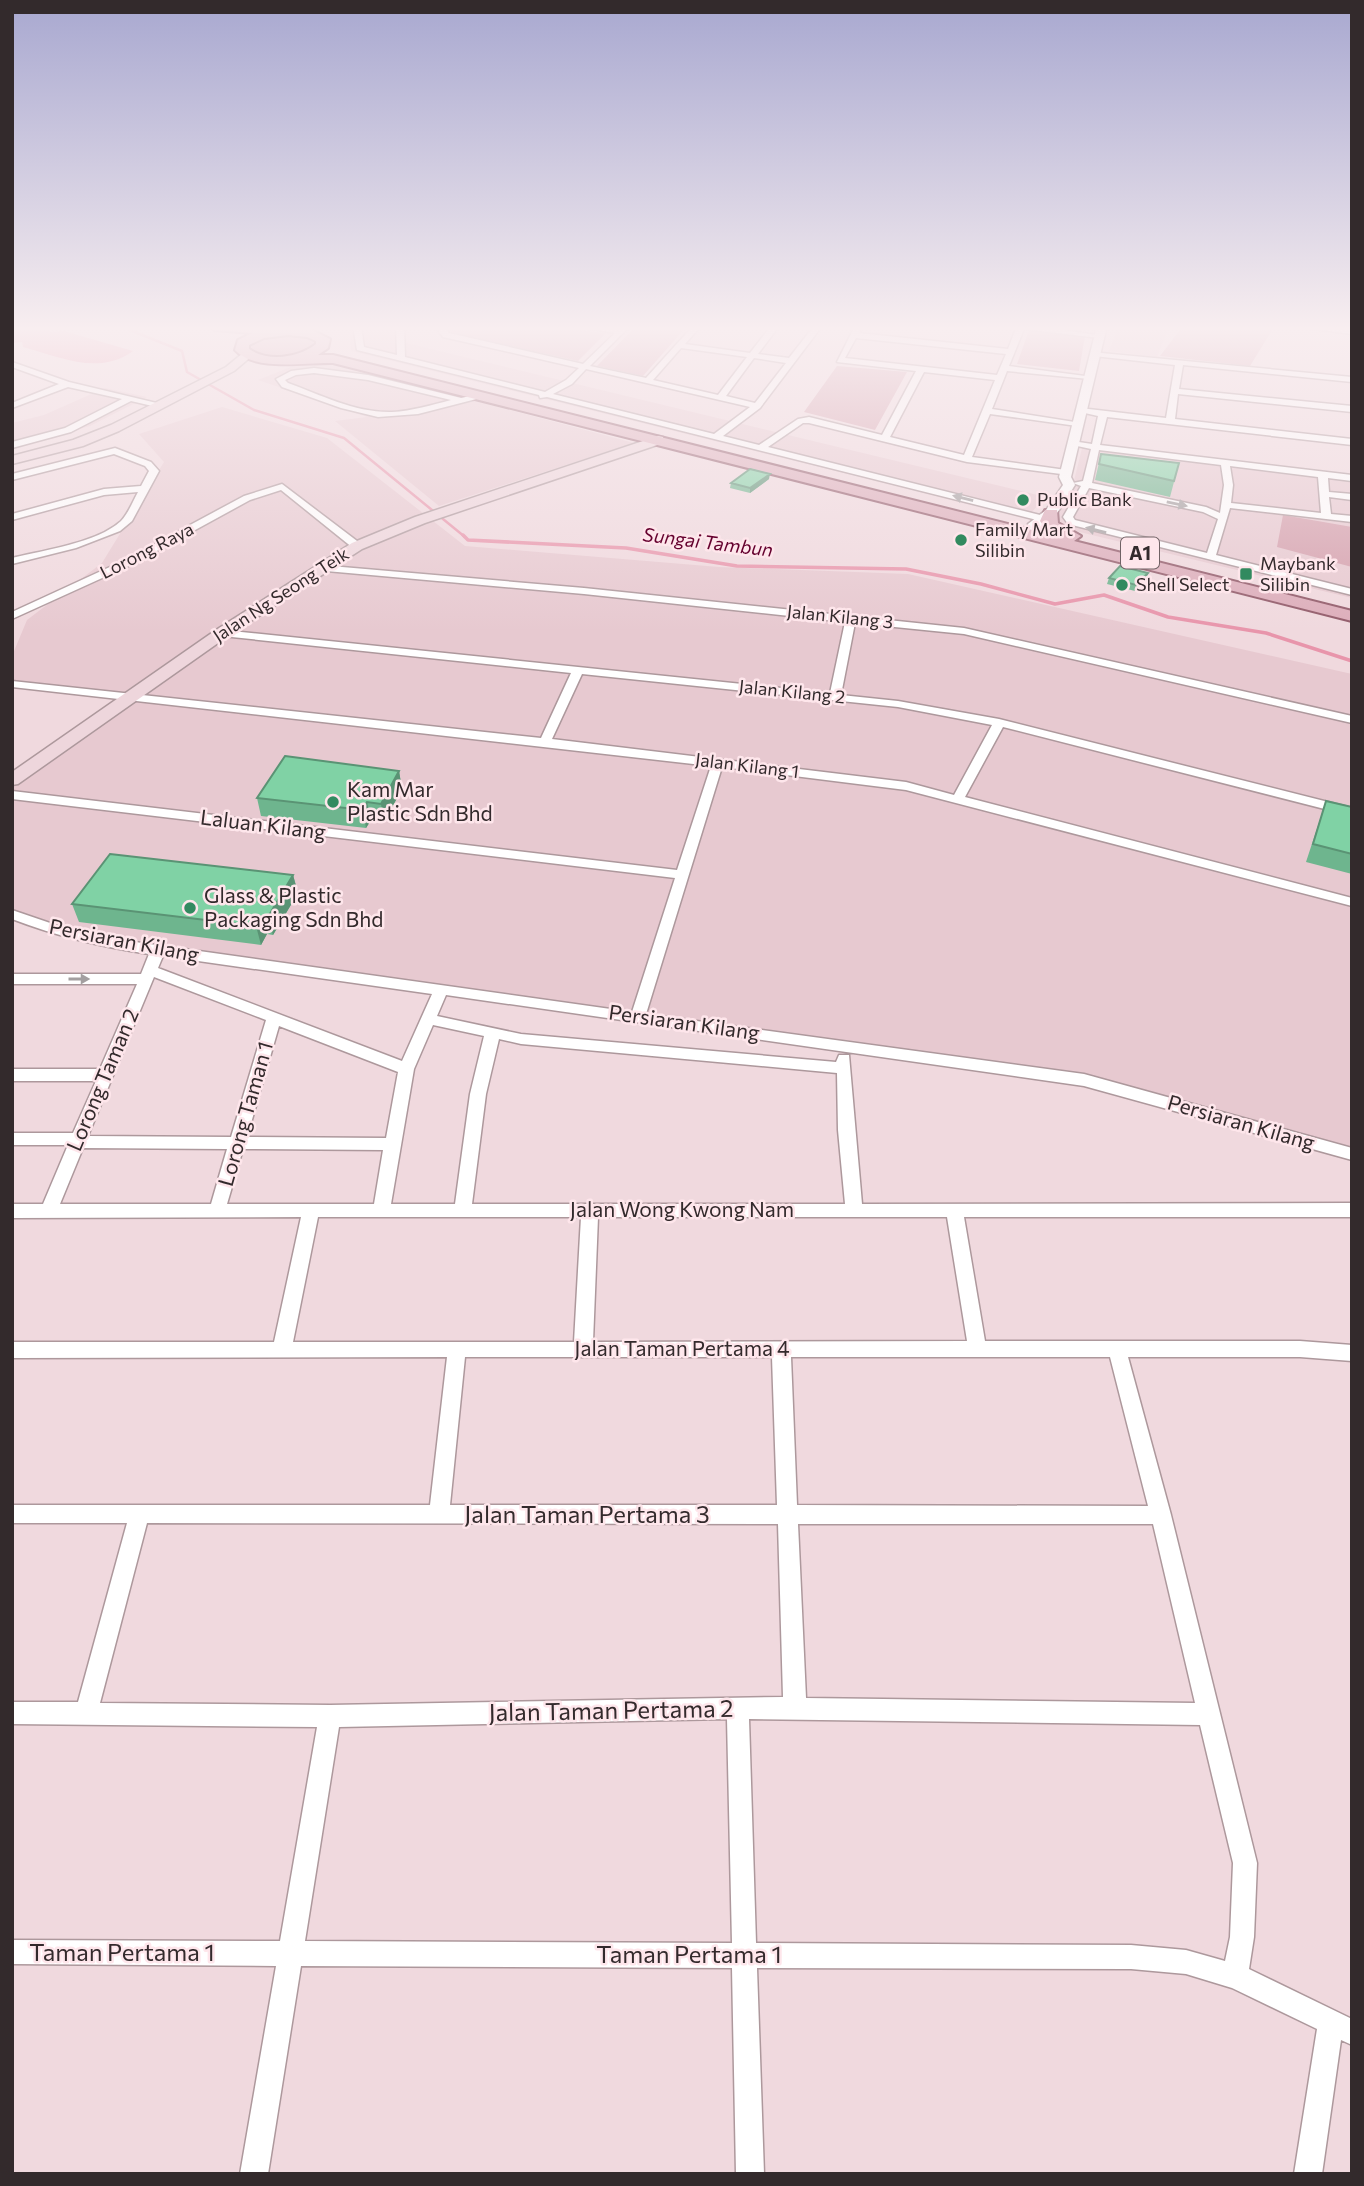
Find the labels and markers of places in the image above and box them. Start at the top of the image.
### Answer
place label: Public Bank [1037,488,1132,510]
marker: Public Bank [1015,492,1031,508]
place label: Family Mart Silibin [975,518,1073,561]
marker: Family Mart Silibin [953,532,969,548]
place label: Maybank Silibin [1260,552,1336,595]
marker: Maybank Silibin [1238,566,1254,582]
place label: Shell Select [1136,573,1229,595]
marker: Shell Select [1114,577,1130,593]
place label: Kam Mar Plastic Sdn Bhd [347,776,493,825]
marker: Kam Mar Plastic Sdn Bhd [325,794,341,810]
place label: Glass & Plastic Packaging Sdn Bhd [204,882,383,931]
marker: Glass & Plastic Packaging Sdn Bhd [182,900,198,916]

